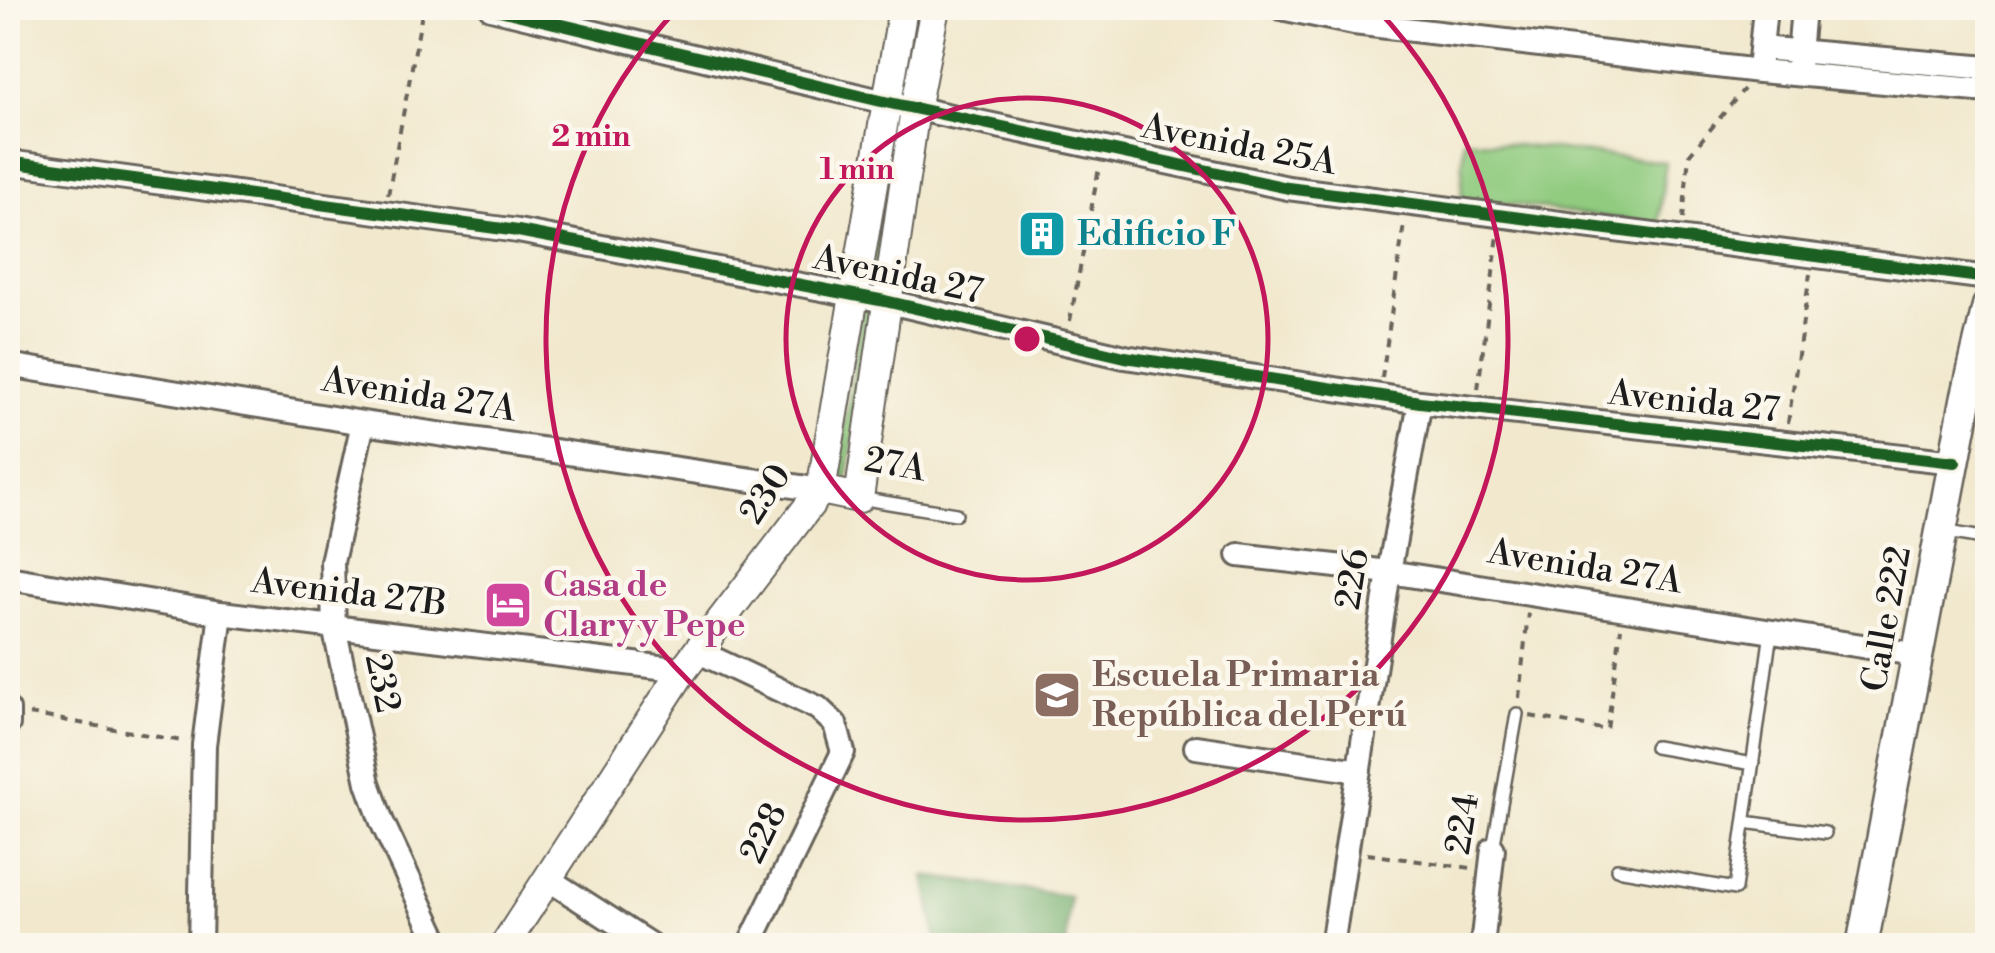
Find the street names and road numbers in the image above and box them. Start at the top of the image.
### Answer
street label: Avenida 25A [1137,105,1341,185]
street label: Avenida 27 [809,236,987,314]
street label: Avenida 27A [318,358,520,432]
street label: Avenida 27 [1605,372,1782,432]
street label: 27A [861,438,930,492]
street label: 230 [731,456,801,532]
street label: Avenida 27A [1484,530,1686,604]
street label: Calle 222 [1853,543,1921,695]
street label: 226 [1327,545,1379,613]
street label: Avenida 27B [248,560,449,626]
street label: 232 [355,650,409,716]
street label: 224 [1437,791,1489,857]
street label: 228 [731,796,797,870]

